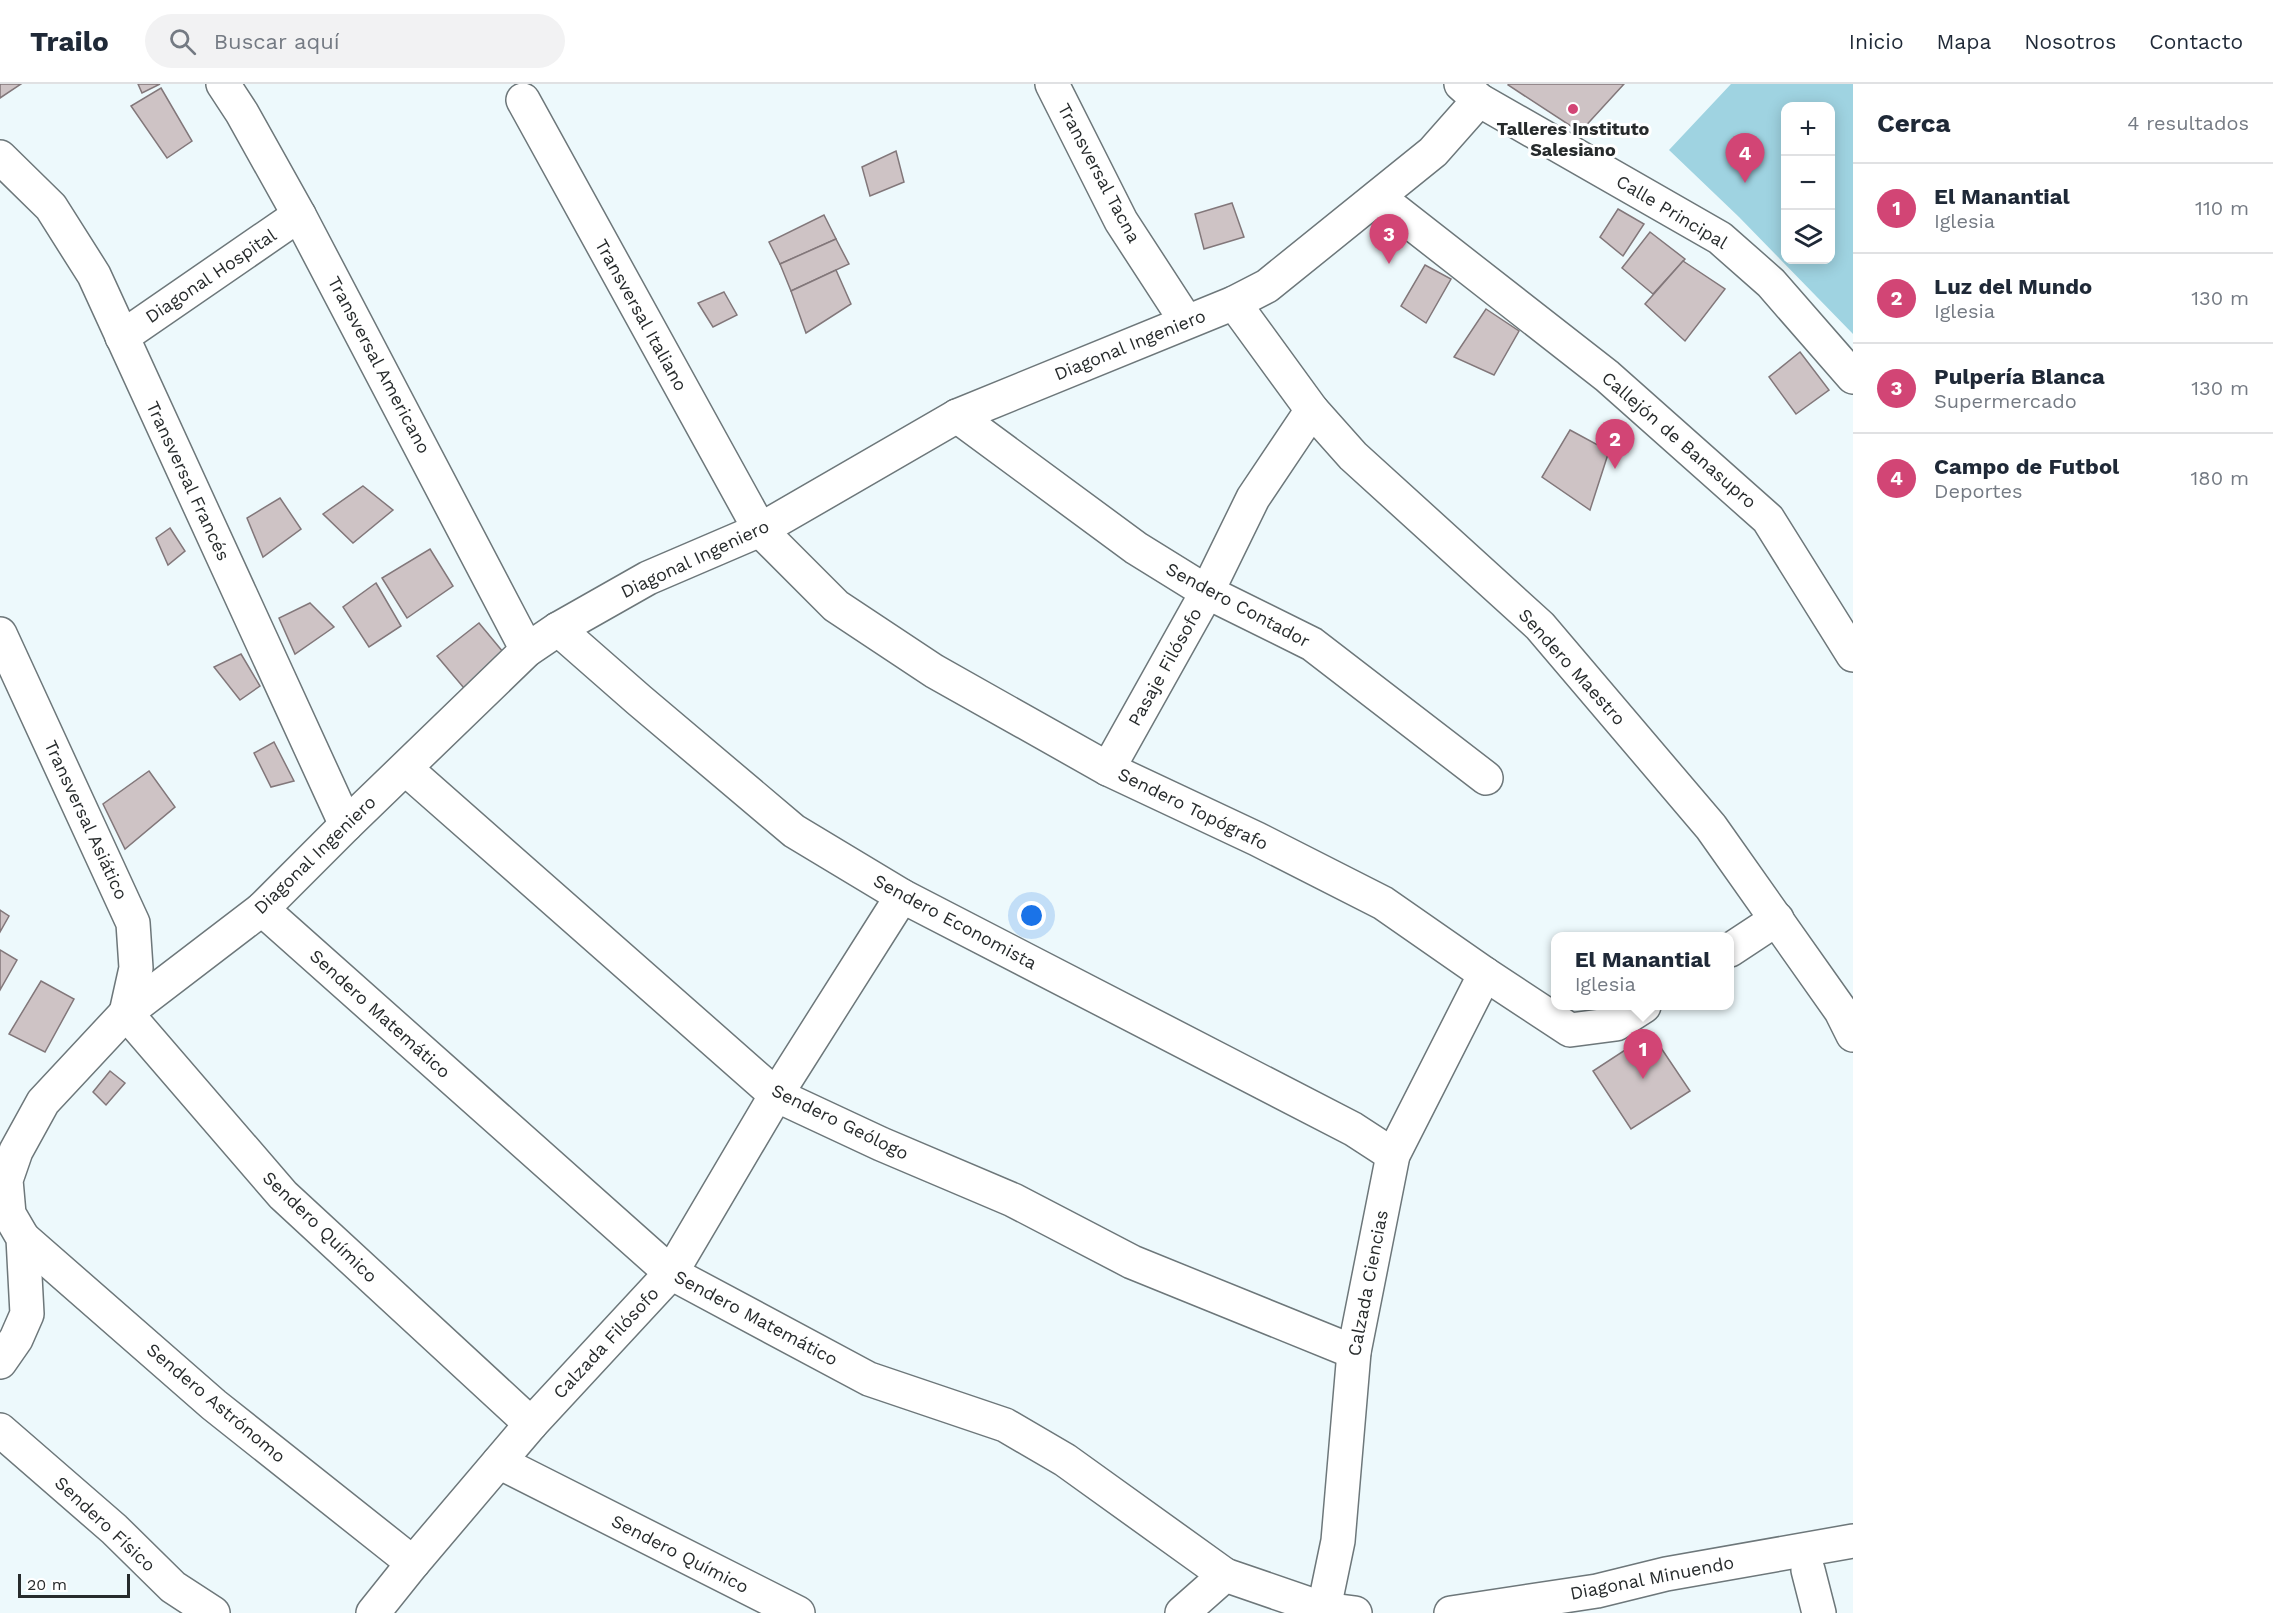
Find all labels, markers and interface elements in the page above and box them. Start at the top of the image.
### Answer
search box [145,14,565,68]
text: Trailo [30,25,109,58]
icon: search [166,25,199,58]
text: Buscar aquí [214,29,340,54]
text: Inicio [1849,29,1904,54]
text: Mapa [1937,29,1991,54]
text: Nosotros [2024,29,2116,54]
text: Contacto [2149,29,2243,54]
street label: Transversal Tacna [1054,99,1145,246]
marker: Talleres Instituto Salesiano [1566,102,1580,116]
map controls [1781,102,1835,264]
button: + [1781,102,1835,156]
text: Cerca [1877,108,1951,138]
text: 4 resultados [2127,111,2249,135]
place label: Talleres Instituto Salesiano [1497,118,1650,160]
pin: 4 [1726,134,1764,183]
button: − [1781,156,1835,210]
street label: Calle Principal [1613,170,1732,253]
text: El Manantial [1934,184,2070,209]
text: 1 [1892,196,1901,220]
text: 110 m [2195,196,2249,220]
text: Iglesia [1934,209,1995,233]
button: layers [1781,210,1835,264]
pin: 3 [1370,214,1408,264]
street label: Diagonal Hospital [141,224,281,327]
street label: Transversal Italiano [591,235,692,394]
street label: Transversal Americano [324,273,435,457]
text: Luz del Mundo [1934,274,2092,299]
text: 2 [1891,286,1902,310]
text: 130 m [2191,286,2249,310]
text: Iglesia [1934,299,1995,323]
street label: Diagonal Ingeniero [1051,305,1208,384]
text: Pulpería Blanca [1934,364,2105,389]
street label: Callejón de Banasupro [1598,367,1761,512]
text: 3 [1891,376,1902,400]
text: 130 m [2191,376,2249,400]
text: Supermercado [1934,389,2077,413]
street label: Transversal Francés [142,398,235,564]
pin: 2 [1596,420,1634,469]
text: Campo de Futbol [1934,454,2119,479]
text: 4 [1890,466,1903,490]
text: 180 m [2191,466,2249,490]
text: Deportes [1934,479,2023,503]
street label: Diagonal Ingeniero [617,515,772,602]
street label: Sendero Contador [1163,558,1314,651]
street label: Pasaje Filósofo [1123,604,1206,730]
street label: Sendero Maestro [1515,604,1630,729]
street label: Transversal Asiático [40,737,133,903]
street label: Sendero Topógrafo [1115,763,1272,854]
street label: Diagonal Ingeniero [249,791,380,918]
street label: Sendero Economista [870,870,1040,974]
your location [1017,901,1046,930]
popup [1551,932,1734,1010]
street label: Sendero Matemático [306,945,455,1082]
text: El Manantial [1575,947,1710,972]
text: Iglesia [1575,972,1636,996]
pin: 1 [1624,1030,1662,1079]
street label: Sendero Geólogo [768,1079,912,1164]
street label: Sendero Químico [259,1167,382,1287]
street label: Calzada Ciencias [1343,1208,1392,1358]
street label: Sendero Matemático [671,1266,841,1370]
street label: Calzada Filósofo [549,1283,663,1403]
street label: Sendero Astrónomo [143,1338,290,1467]
street label: Sendero Físico [51,1472,160,1576]
street label: Sendero Químico [608,1510,752,1597]
street label: Diagonal Minuendo [1568,1551,1736,1604]
scale bar [18,1571,130,1598]
text: 20 m [27,1575,67,1594]

